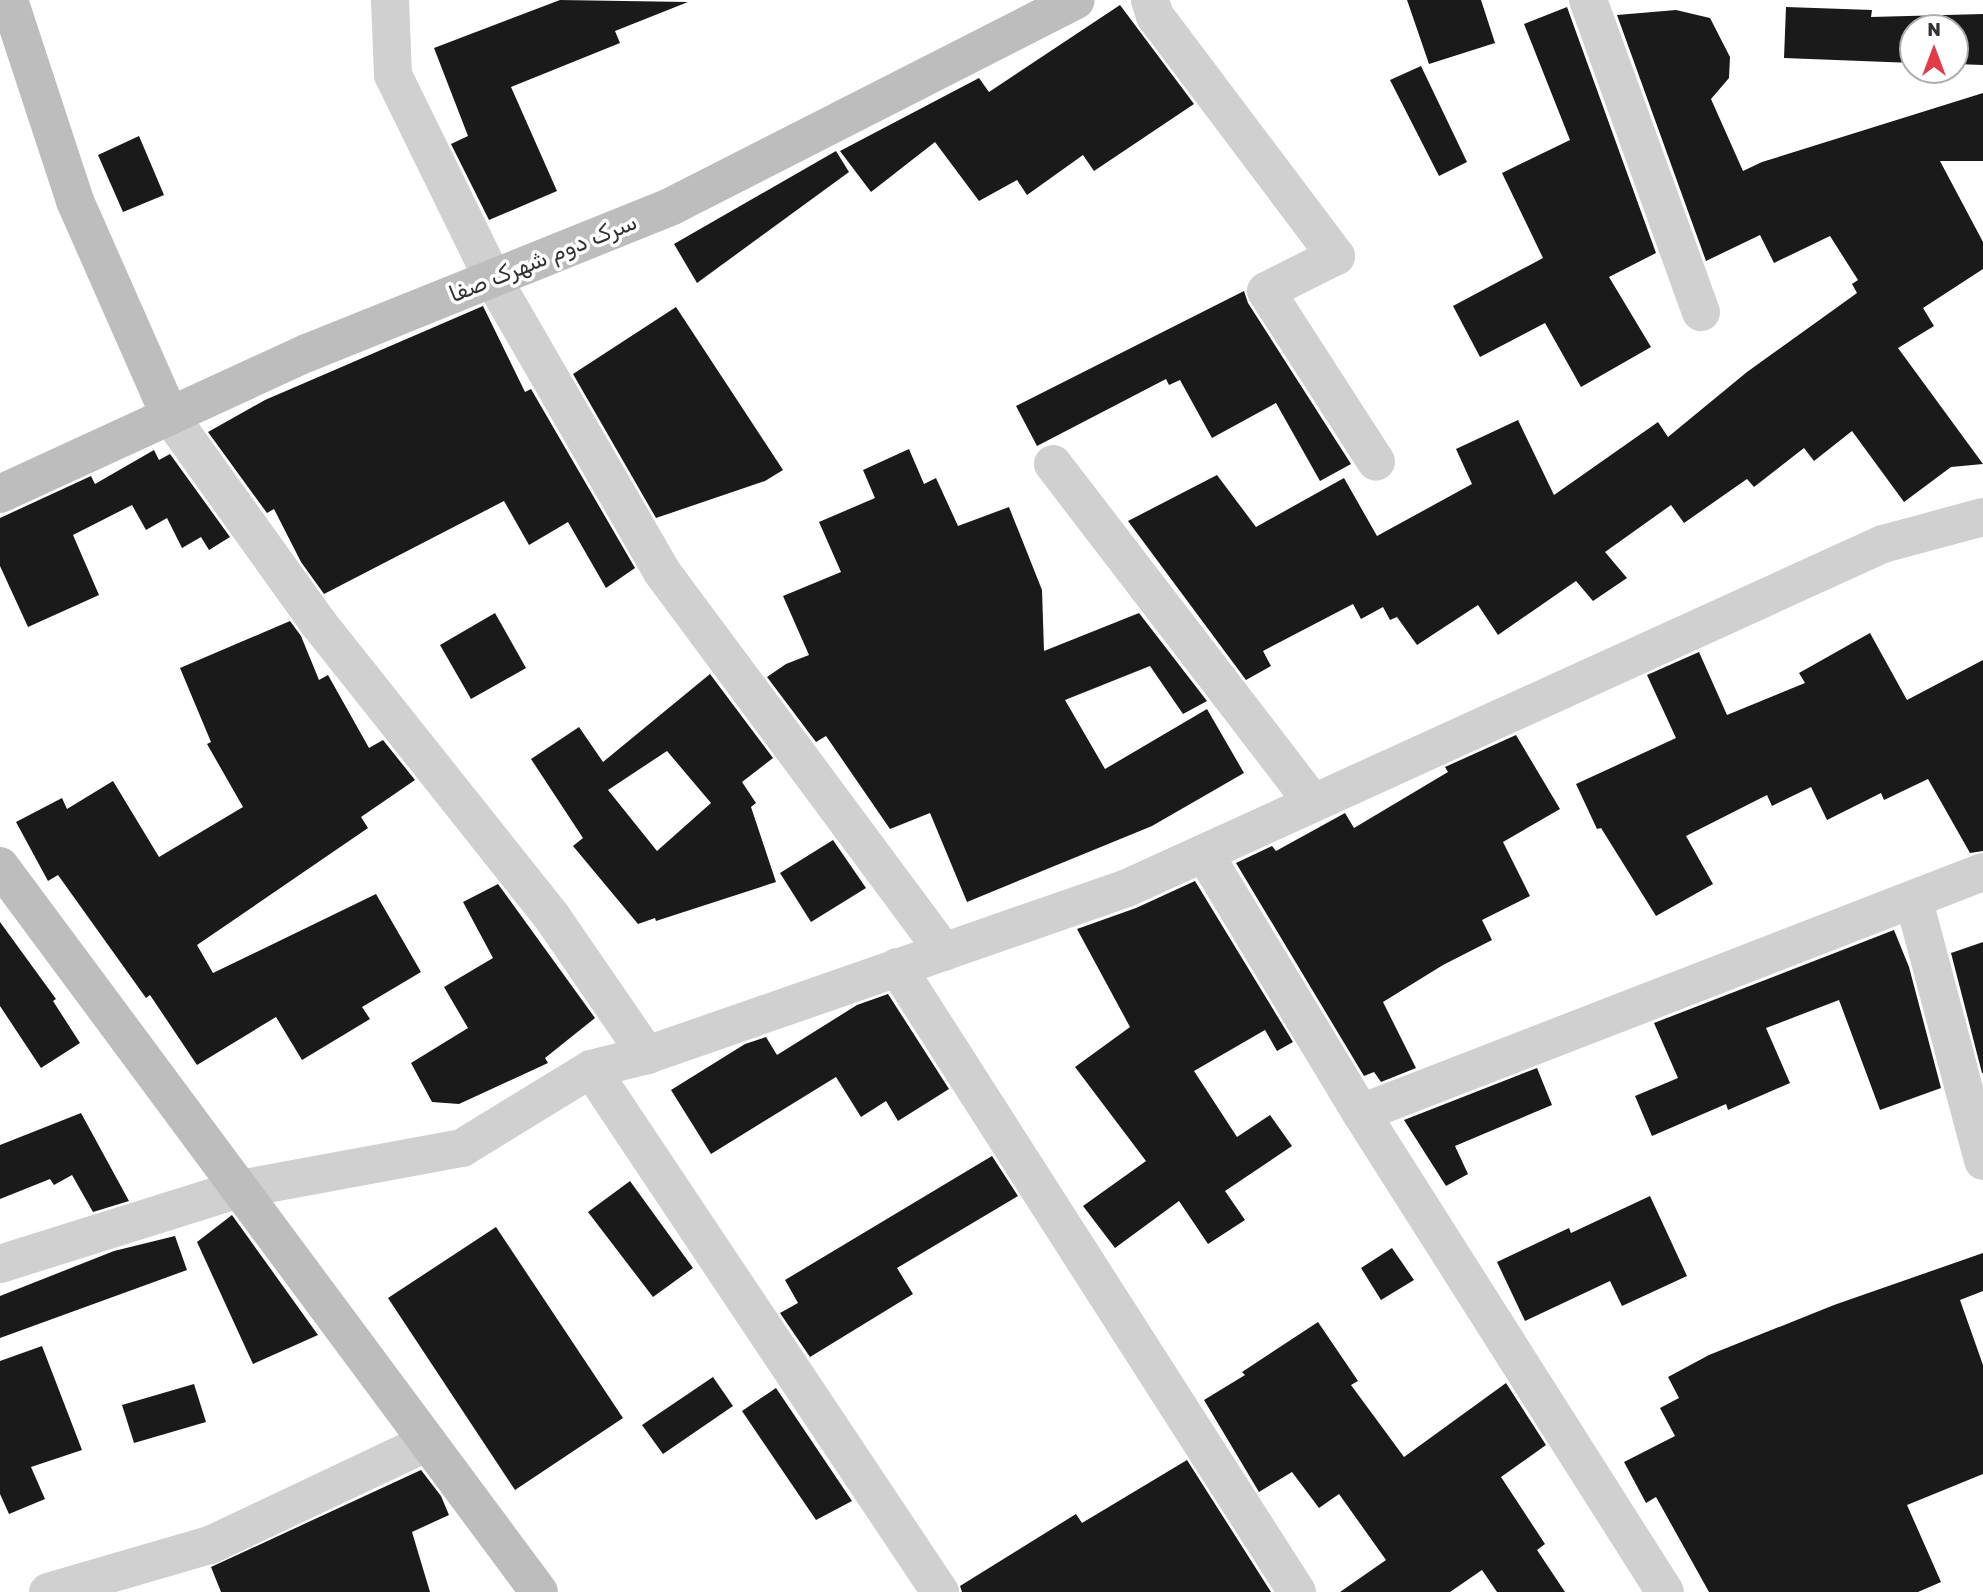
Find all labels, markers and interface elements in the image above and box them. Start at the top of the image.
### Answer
north arrow [1899,14,1969,84]
text: N [1927,18,1941,41]
street label: سرک دوم شهرک صفا [445,208,641,308]

